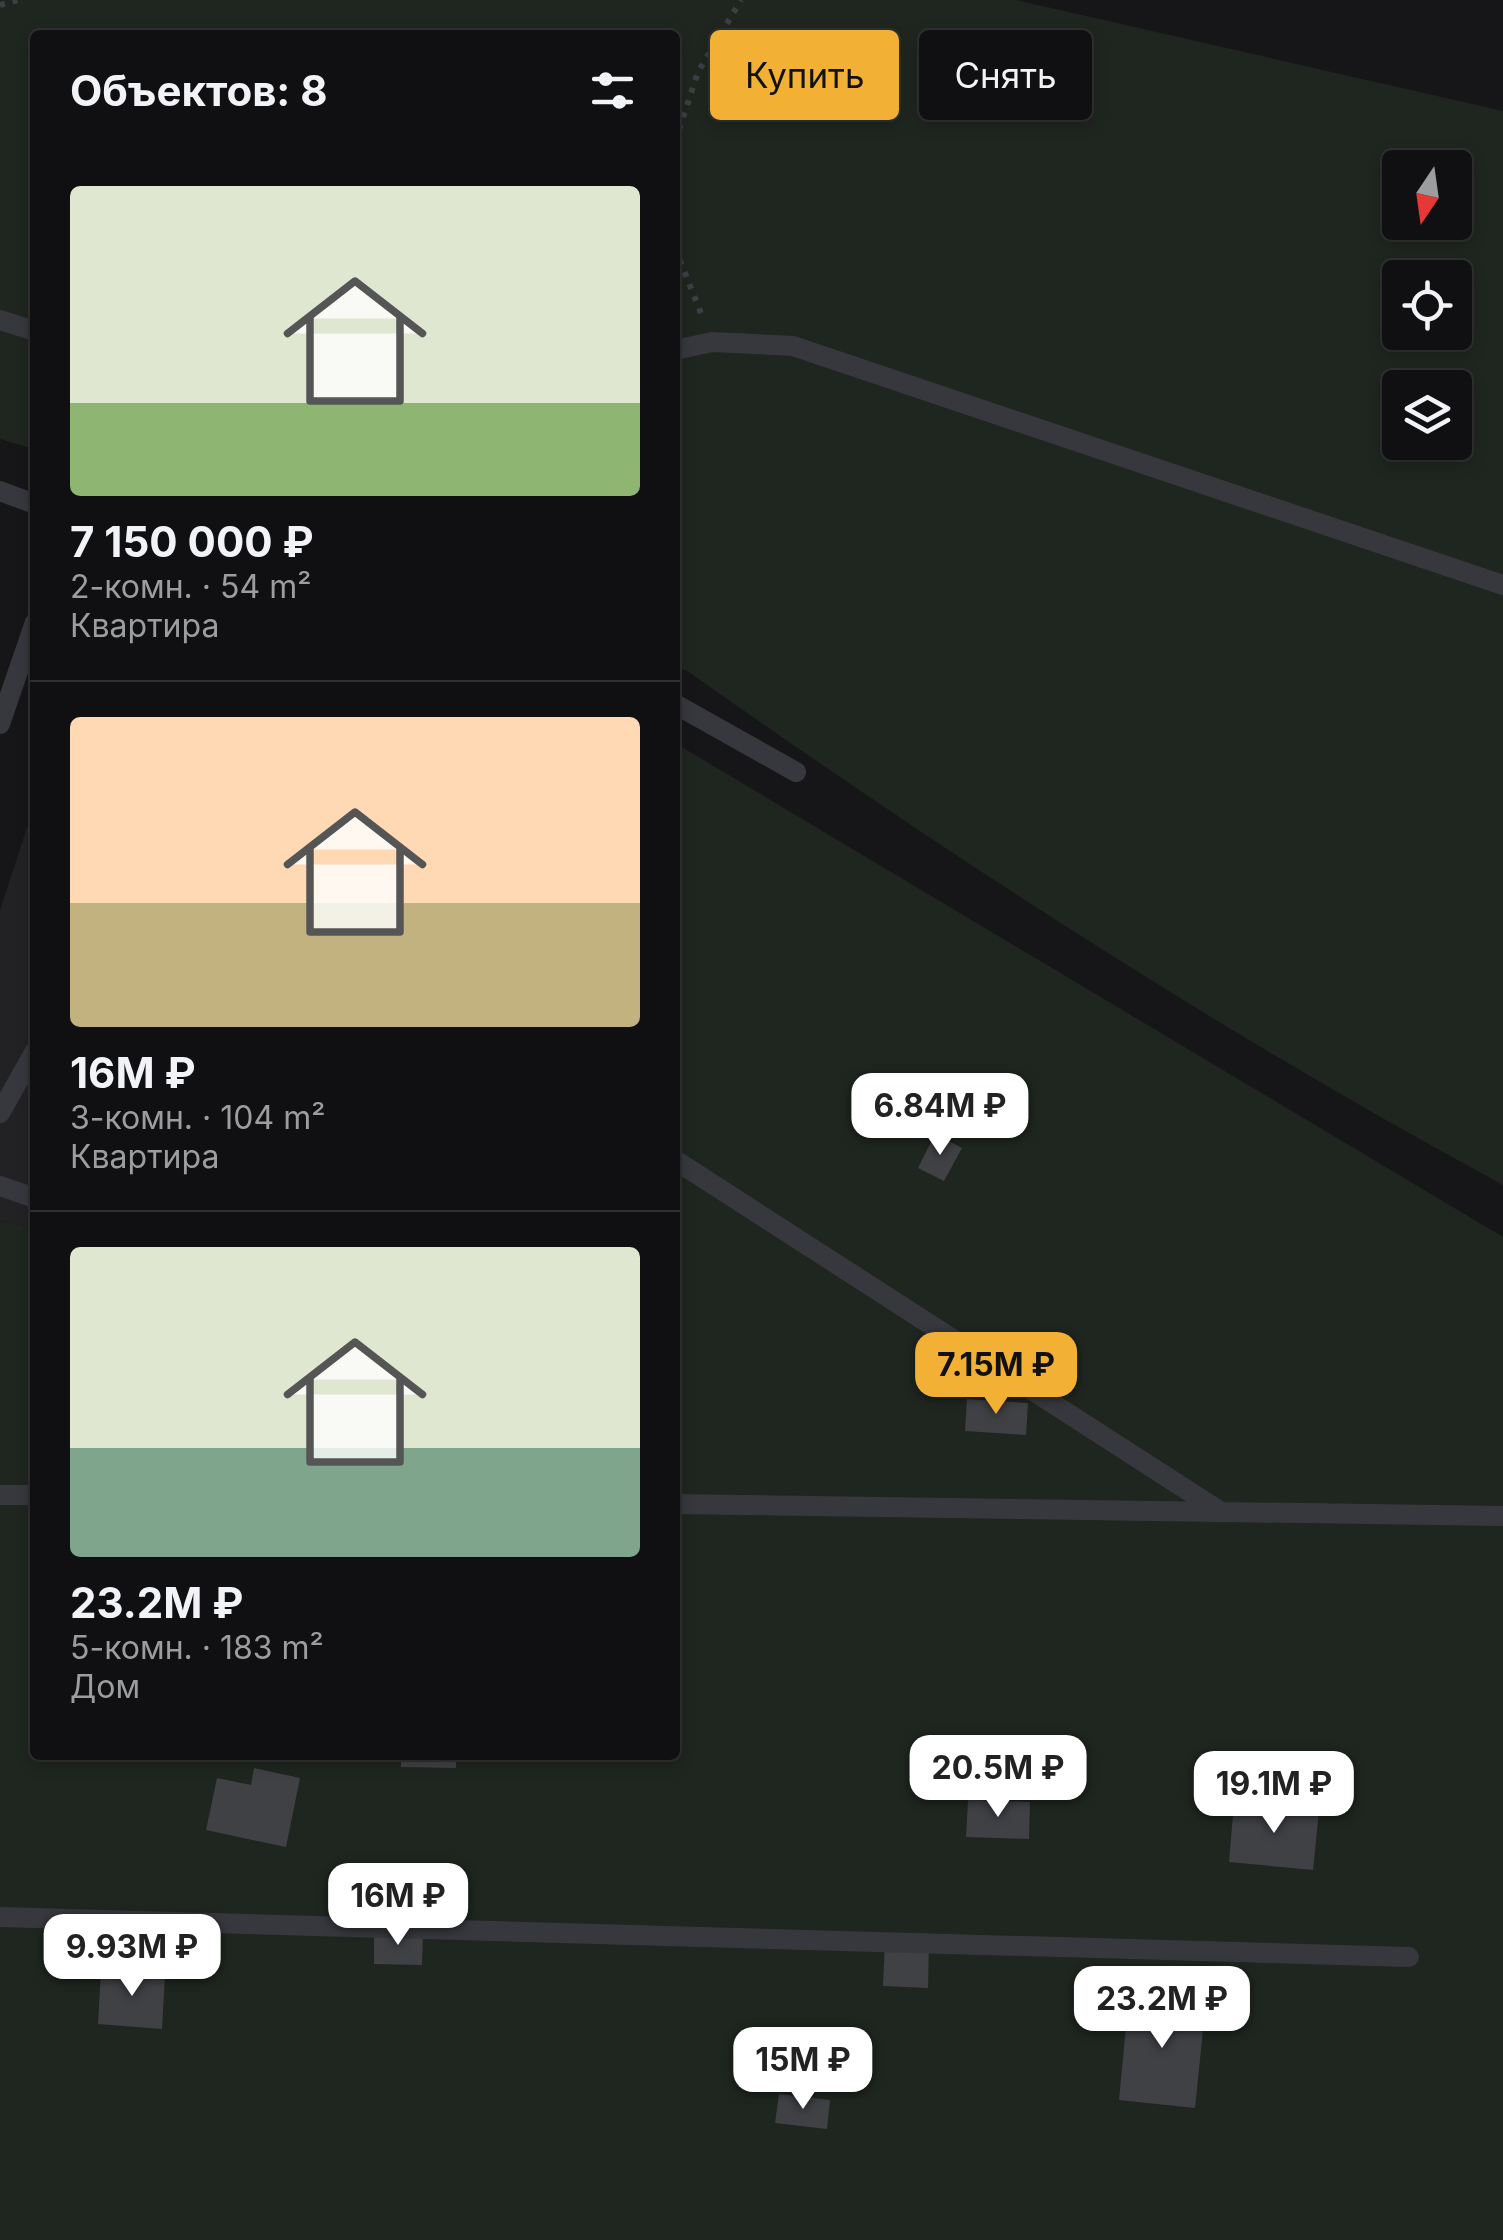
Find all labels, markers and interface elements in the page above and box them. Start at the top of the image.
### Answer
chip: Купить [710,30,899,120]
chip: Снять [919,30,1092,120]
icon: filters [585,63,640,118]
text: Объектов: 8 [70,65,328,116]
north arrow [1382,150,1472,240]
map controls [1382,150,1472,460]
icon: home [265,251,445,431]
button: locate [1382,260,1472,350]
button: layers [1382,370,1472,460]
text: 7 150 000 ₽ [70,516,314,567]
text: 2-комн. · 54 m² [70,567,311,606]
text: Квартира [70,606,219,645]
icon: home [265,782,445,962]
text: 16M ₽ [70,1047,196,1098]
pin: 6.84M ₽ [848,1073,1032,1158]
text: 6.84M ₽ [873,1086,1007,1125]
text: 3-комн. · 104 m² [70,1098,325,1137]
text: Квартира [70,1137,219,1176]
icon: home [265,1312,445,1492]
pin: 7.15M ₽ [904,1332,1088,1417]
text: 7.15M ₽ [937,1345,1055,1384]
text: 23.2M ₽ [70,1577,243,1628]
text: 5-комн. · 183 m² [70,1628,324,1667]
text: Дом [70,1667,140,1706]
pin: 20.5M ₽ [906,1735,1090,1820]
text: 20.5M ₽ [932,1748,1064,1787]
pin: 19.1M ₽ [1182,1751,1366,1836]
text: 19.1M ₽ [1216,1764,1332,1803]
pin: 16M ₽ [328,1863,468,1948]
text: 16M ₽ [350,1876,446,1915]
pin: 9.93M ₽ [40,1914,224,1999]
text: 9.93M ₽ [66,1927,198,1966]
pin: 23.2M ₽ [1070,1966,1254,2051]
text: 23.2M ₽ [1096,1979,1228,2018]
pin: 15M ₽ [733,2027,873,2112]
text: 15M ₽ [755,2040,851,2079]

